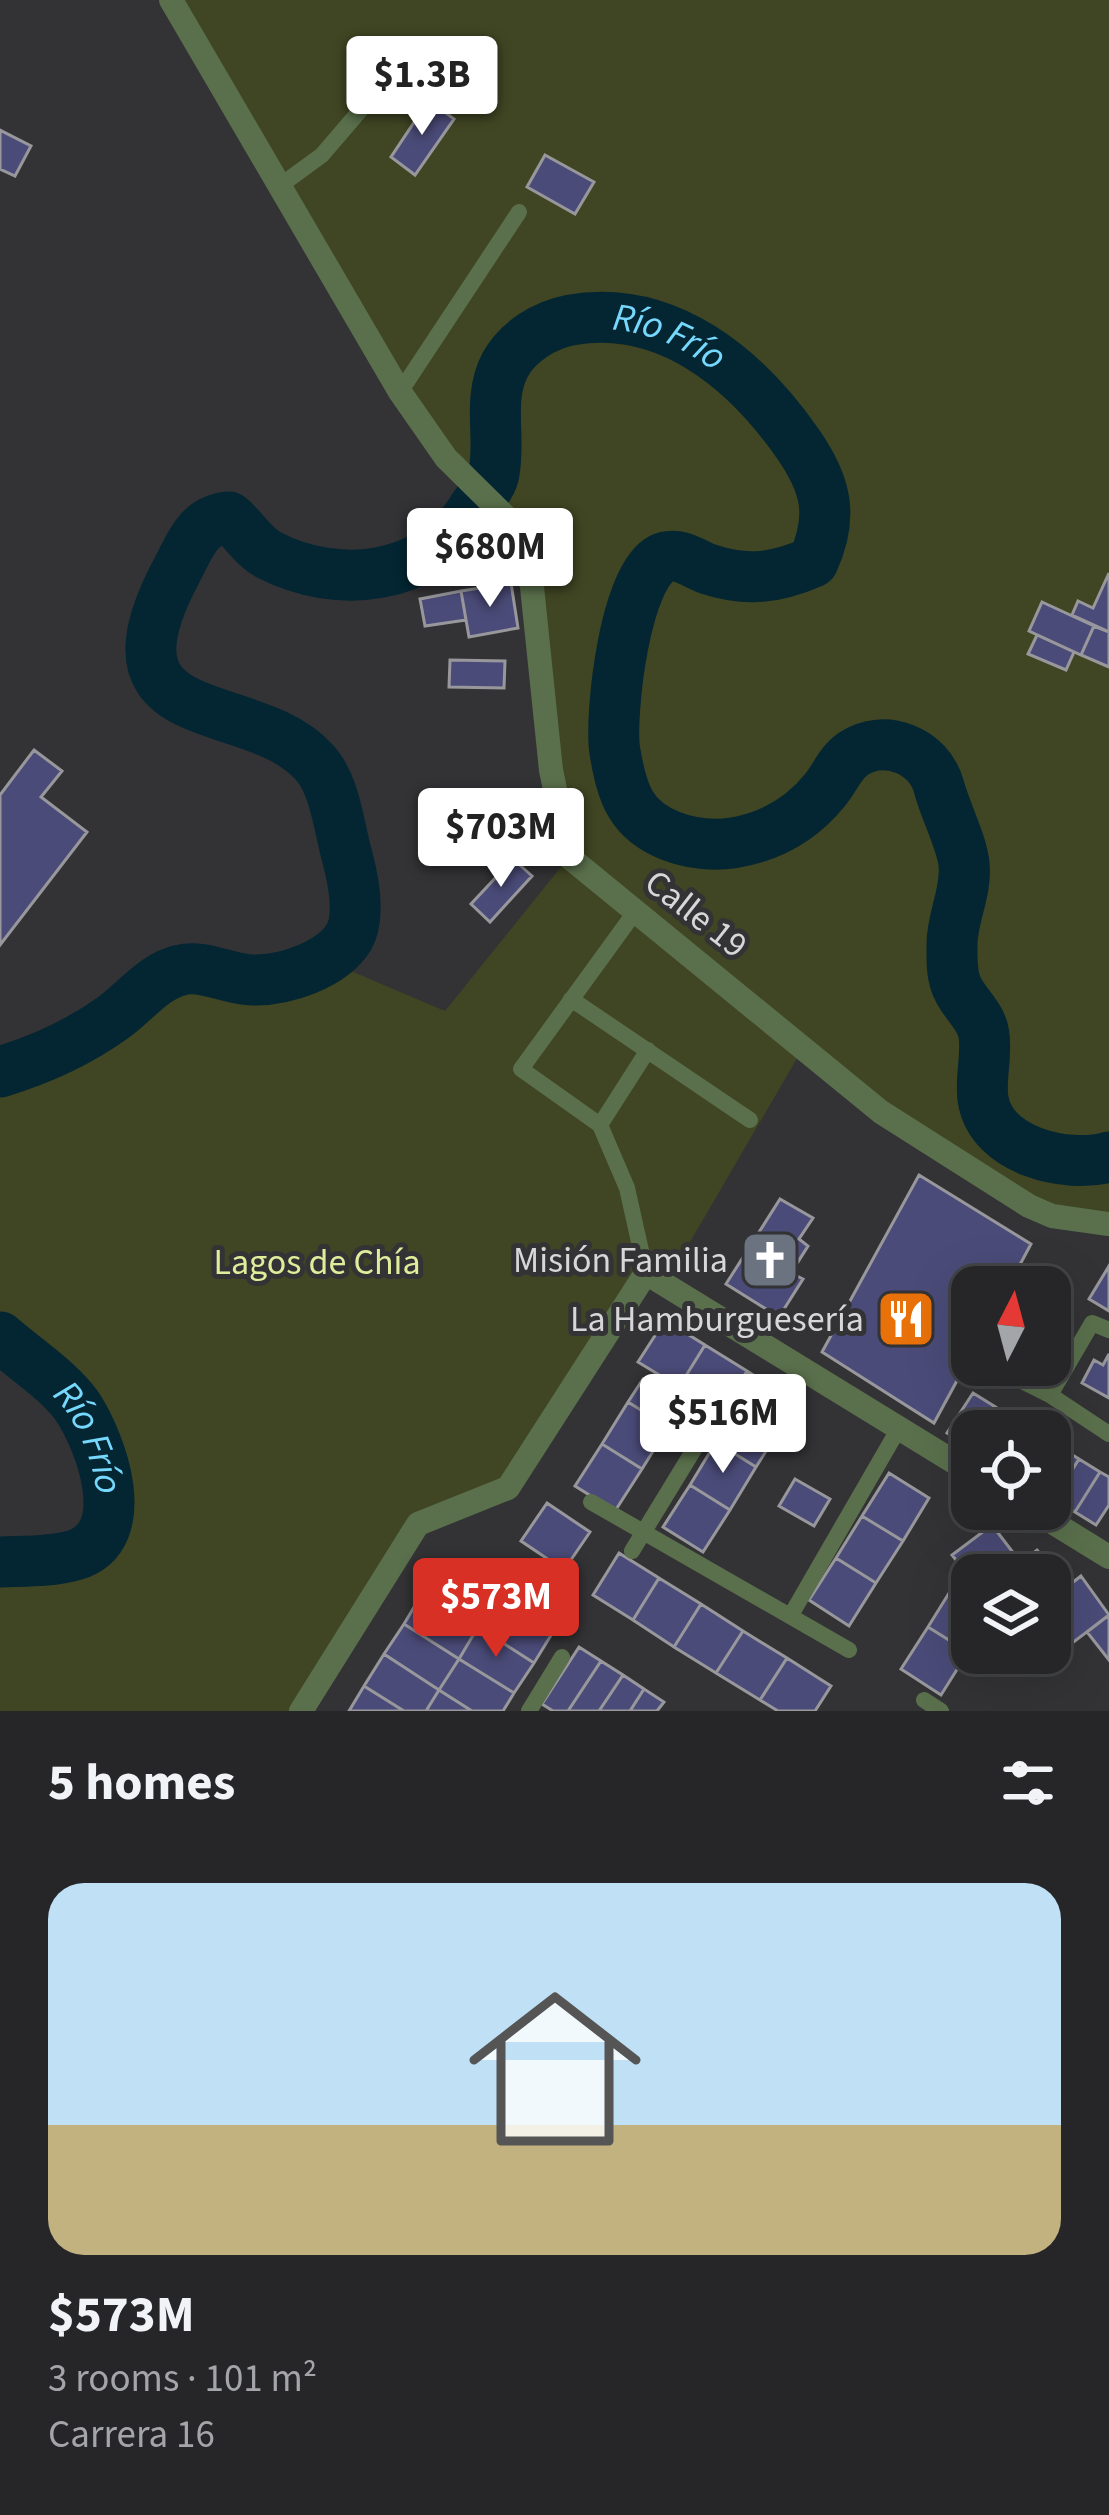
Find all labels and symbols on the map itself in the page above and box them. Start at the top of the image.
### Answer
pin: $1.3B [338,36,506,138]
water label: Río Frío [609,290,738,385]
pin: $680M [406,508,574,610]
pin: $703M [417,788,585,890]
street label: Calle 19 [634,858,758,970]
church icon: Misión Familia [739,1229,801,1291]
place label: Misión Familia [513,1235,728,1286]
park label: Lagos de Chía [213,1237,421,1288]
north arrow [951,1266,1071,1386]
restaurant icon: La Hamburguesería [875,1288,937,1350]
place label: La Hamburguesería [570,1294,864,1345]
water label: Río Frío [40,1368,137,1498]
pin: $516M [639,1374,807,1476]
pin: $573M [412,1558,580,1660]

